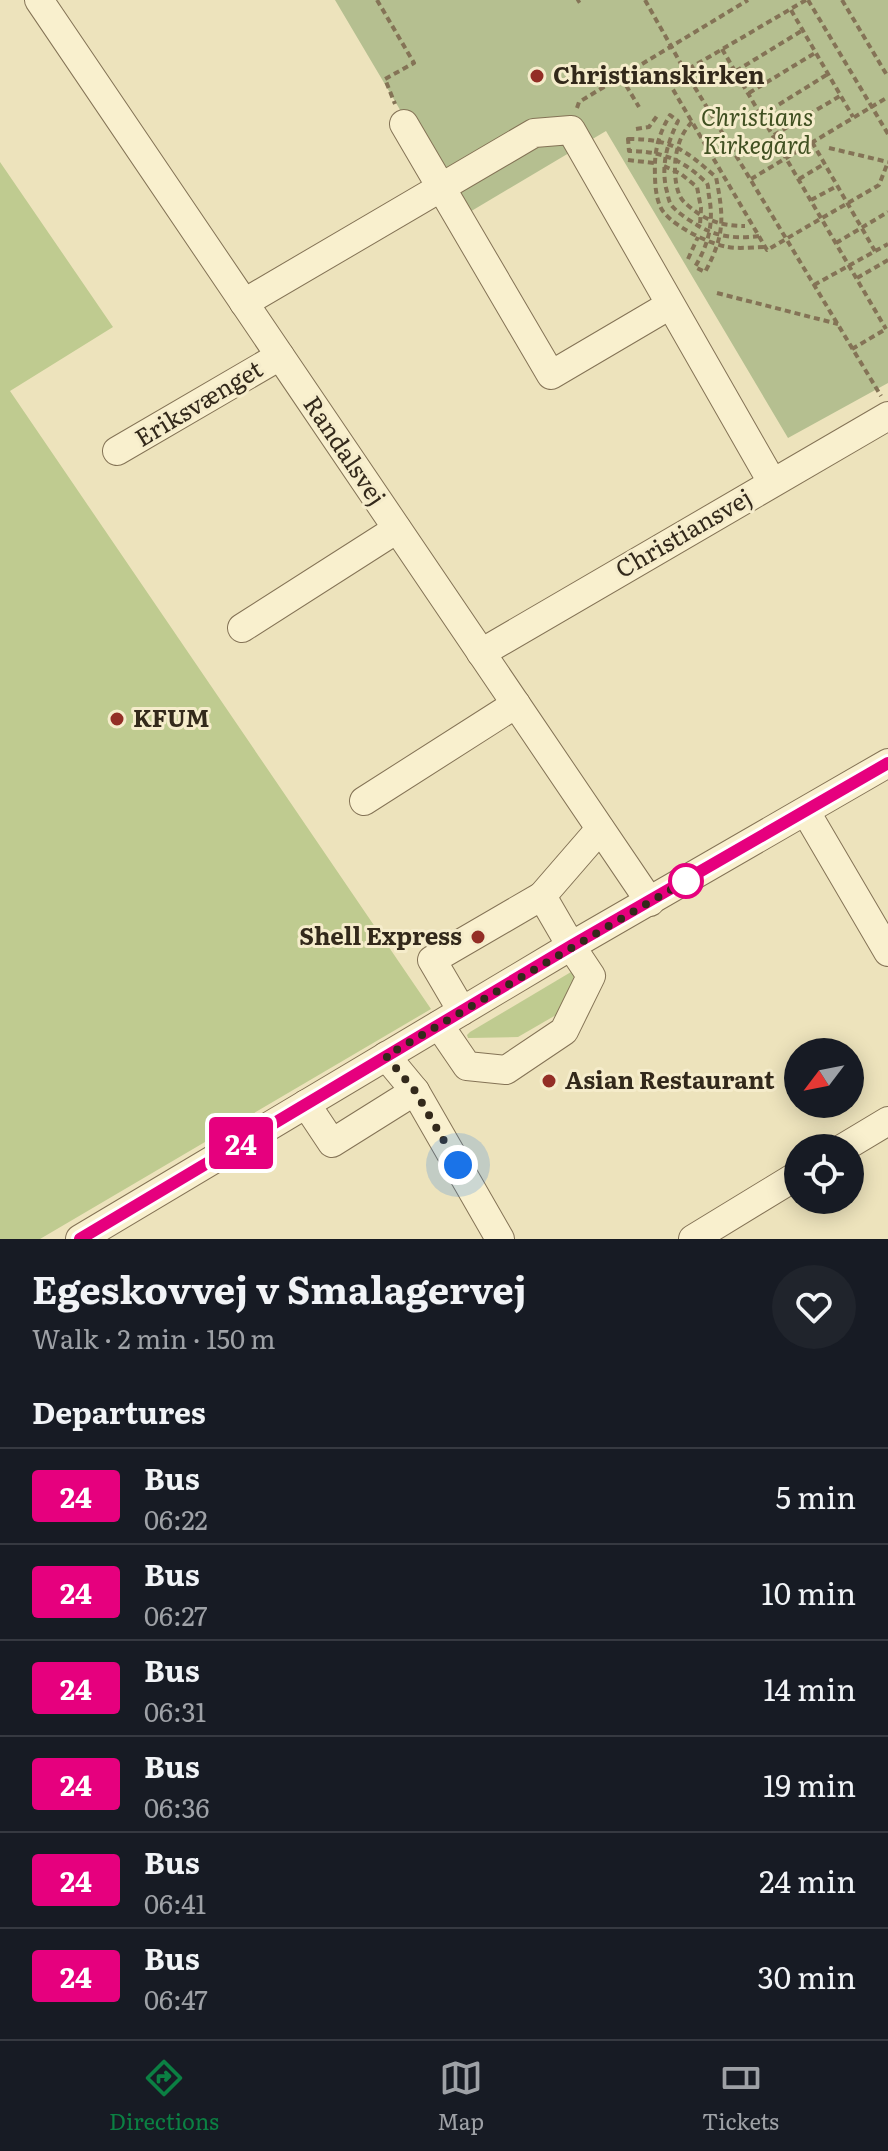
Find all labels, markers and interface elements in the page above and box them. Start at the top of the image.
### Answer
place label: Christianskirken [553,56,765,91]
marker: Christianskirken [528,67,546,85]
park label: Christians Kirkegård [701,98,813,161]
street label: Eriksvænget [127,350,268,454]
street label: Randalsvej [297,388,396,511]
street label: Christiansvej [608,479,757,585]
place label: KFUM [133,699,210,734]
marker: KFUM [108,710,126,728]
unlabelled marker [669,864,703,898]
place label: Shell Express [299,917,462,952]
marker: Shell Express [469,928,487,946]
north arrow [784,1038,864,1118]
map controls [784,1038,864,1214]
place label: Asian Restaurant [565,1061,775,1096]
marker: Asian Restaurant [540,1072,558,1090]
line badge: 24 [205,1117,277,1169]
text: 24 [225,1122,257,1164]
button: locate [784,1134,864,1214]
your location [438,1145,478,1185]
text: Egeskovvej v Smalagervej [32,1259,527,1316]
button: heart [772,1265,856,1349]
text: Walk · 2 min · 150 m [32,1318,275,1357]
text: Departures [32,1389,206,1433]
text: Bus [144,1455,200,1499]
text: 5 min [776,1474,856,1518]
text: 24 [60,1475,92,1517]
text: 06:22 [144,1499,208,1538]
text: Bus [144,1551,200,1595]
text: 10 min [762,1570,856,1614]
text: 24 [60,1571,92,1613]
text: 06:27 [144,1595,208,1634]
text: Bus [144,1647,200,1691]
text: 14 min [764,1666,856,1710]
text: 24 [60,1667,92,1709]
text: 06:31 [144,1691,206,1730]
text: Bus [144,1743,200,1787]
text: 19 min [763,1762,856,1806]
text: 24 [60,1763,92,1805]
text: 06:36 [144,1787,209,1826]
text: Bus [144,1839,200,1883]
text: 24 min [759,1858,856,1902]
text: 24 [60,1859,92,1901]
text: 06:41 [144,1883,206,1922]
text: Bus [144,1935,200,1979]
text: 30 min [757,1954,856,1998]
text: 24 [60,1955,92,1997]
text: 06:47 [144,1979,208,2018]
tab: Directions [109,2056,219,2137]
tab: Map [437,2056,484,2137]
tab: Tickets [702,2056,779,2137]

